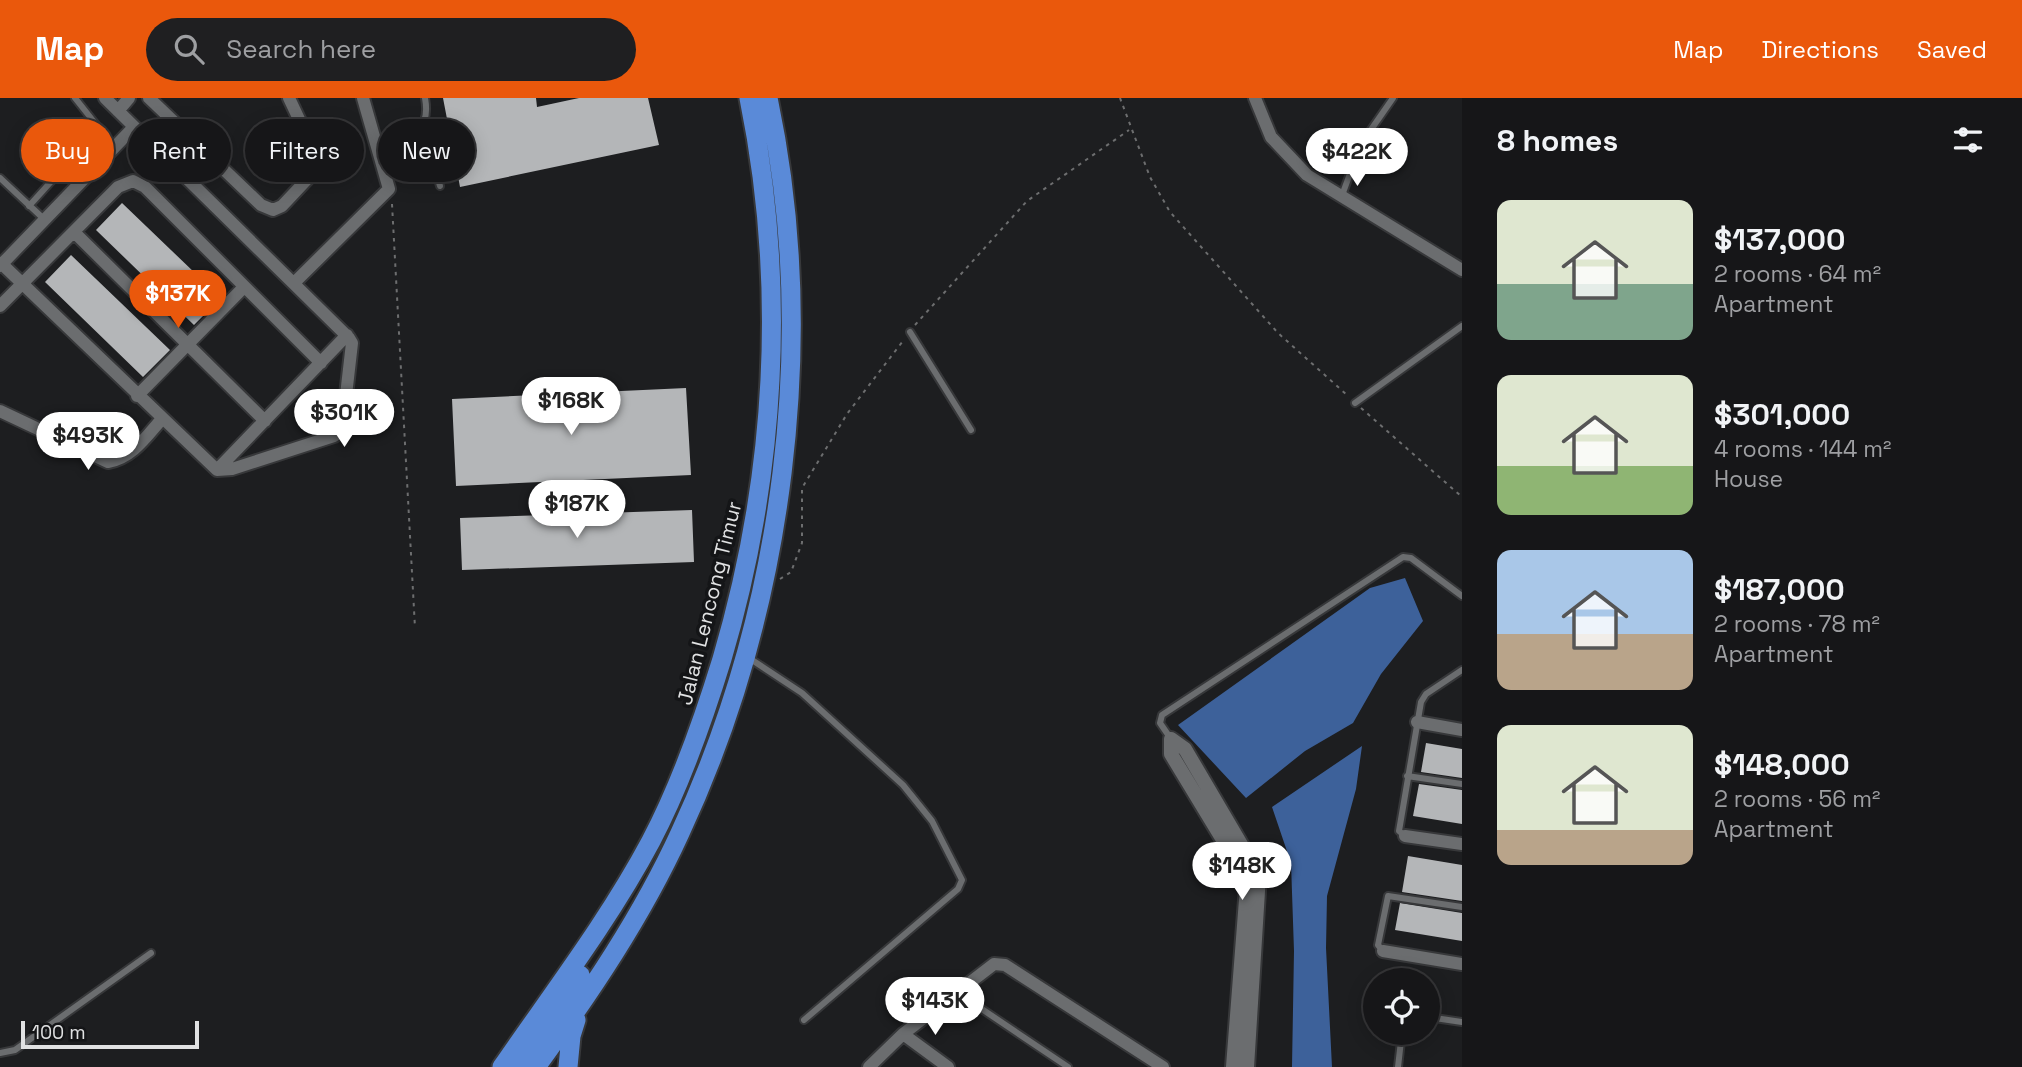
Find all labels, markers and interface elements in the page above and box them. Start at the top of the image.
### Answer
search box [146,18,636,81]
text: Map [35,28,104,70]
icon: search [170,30,208,68]
text: Search here [226,32,376,66]
text: Map [1673,34,1723,65]
text: Directions [1761,34,1879,65]
text: Saved [1917,34,1987,65]
chip: Buy [21,119,114,182]
chip: Rent [128,119,231,182]
chip: Filters [245,119,364,182]
chip: New [378,119,475,182]
text: 8 homes [1497,121,1618,160]
icon: filters [1949,121,1987,159]
pin: $422K [1308,129,1406,188]
text: $422K [1322,136,1392,166]
text: $137,000 [1714,220,1845,259]
icon: home [1553,228,1637,312]
text: 2 rooms · 64 m² [1714,259,1881,289]
pin: $137K [129,271,227,330]
text: $137K [145,278,211,308]
text: Apartment [1714,289,1834,319]
pin: $168K [522,378,620,437]
text: $168K [538,385,604,415]
pin: $301K [295,390,393,449]
text: $301,000 [1714,395,1850,434]
text: $301K [310,397,378,427]
icon: home [1553,403,1637,487]
pin: $493K [39,412,137,472]
text: $493K [52,420,124,450]
text: 4 rooms · 144 m² [1714,434,1891,464]
text: House [1714,464,1783,494]
pin: $187K [528,480,626,540]
text: $187K [544,488,610,518]
street label: Jalan Lencong Timur [671,498,747,708]
text: $187,000 [1714,570,1845,609]
icon: home [1553,578,1637,662]
text: 2 rooms · 78 m² [1714,609,1880,639]
text: Apartment [1714,639,1834,669]
text: $148,000 [1714,745,1850,784]
icon: home [1553,753,1637,837]
text: 2 rooms · 56 m² [1714,784,1880,814]
text: Apartment [1714,814,1834,844]
pin: $148K [1193,842,1291,902]
text: $148K [1208,850,1276,880]
map controls [1363,968,1440,1045]
button: locate [1363,968,1440,1045]
pin: $143K [886,978,984,1037]
text: $143K [901,985,969,1015]
scale bar [21,1018,200,1050]
text: 100 m [32,1020,86,1045]

